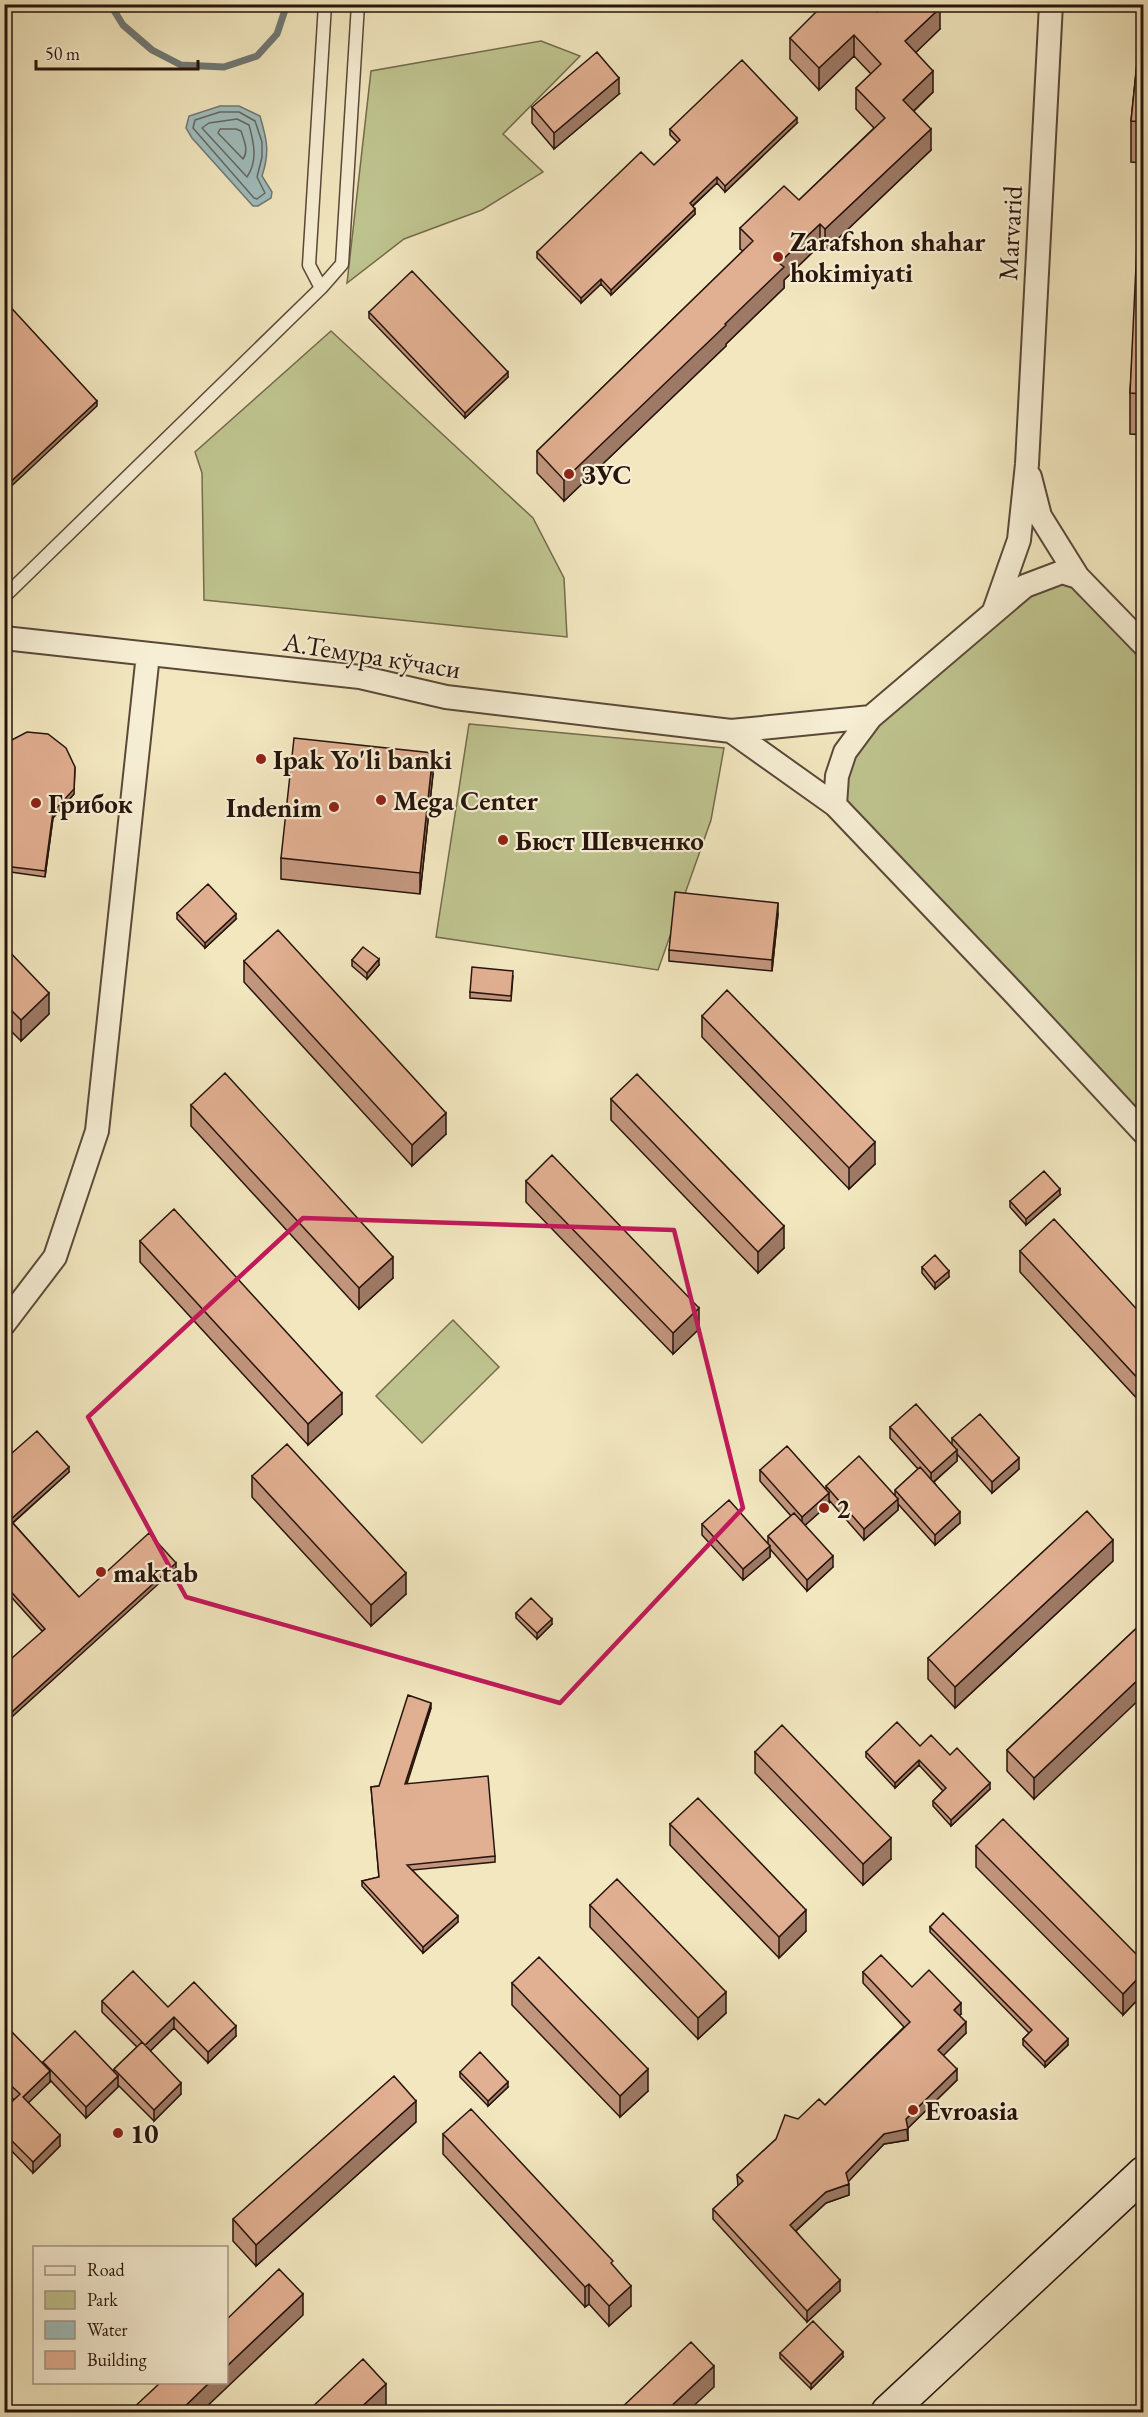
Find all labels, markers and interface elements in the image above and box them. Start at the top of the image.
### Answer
scale bar [36,33,198,71]
text: 50 m [45,42,80,65]
street label: Marvarid [990,184,1030,281]
place label: Zarafshon shahar hokimiyati [790,224,986,290]
marker: Zarafshon shahar hokimiyati [771,250,785,264]
place label: ЗУС [581,457,632,492]
marker: ЗУС [562,467,576,481]
street label: А.Темура кўчаси [280,624,463,686]
place label: Ipak Yo'li banki [273,742,452,777]
marker: Ipak Yo'li banki [254,752,268,766]
place label: Mega Center [393,783,539,818]
place label: Грибок [48,786,133,821]
place label: Indenim [226,790,322,825]
marker: Mega Center [374,793,388,807]
marker: Грибок [29,796,43,810]
marker: Indenim [327,800,341,814]
place label: Бюст Шевченко [515,823,704,858]
marker: Бюст Шевченко [496,833,510,847]
place label: 2 [836,1491,850,1526]
marker: 2 [817,1501,831,1515]
place label: maktab [113,1555,198,1590]
marker: maktab [94,1565,108,1579]
place label: Evroasia [925,2093,1019,2128]
marker: Evroasia [906,2103,920,2117]
place label: 10 [130,2116,159,2151]
marker: 10 [111,2126,125,2140]
legend [33,2246,228,2384]
text: Road [87,2258,126,2281]
text: Park [87,2288,118,2311]
text: Water [87,2318,128,2341]
text: Building [87,2348,147,2371]

